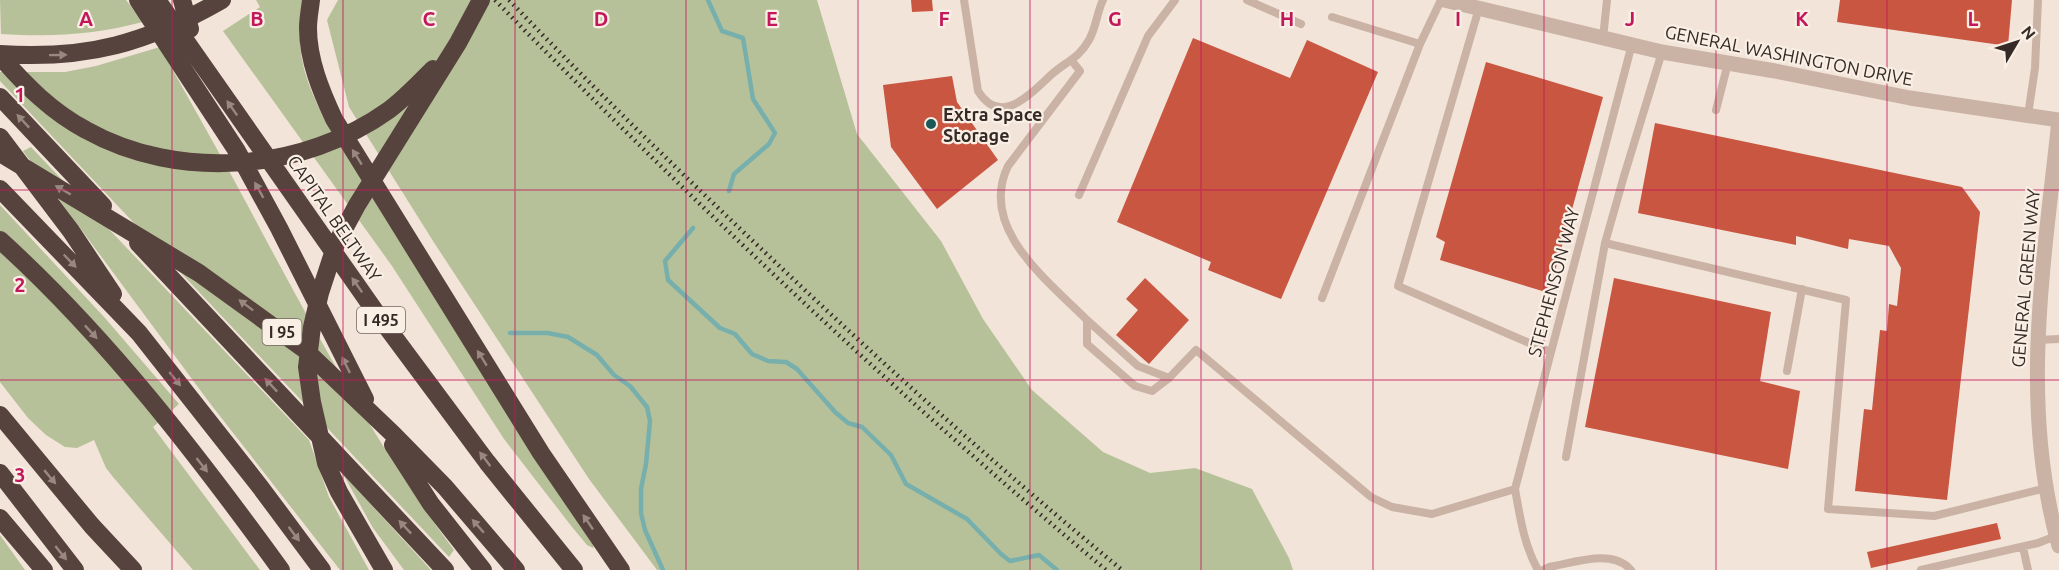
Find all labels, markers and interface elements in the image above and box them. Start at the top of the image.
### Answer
text: A [79,7,93,30]
text: B [250,7,264,30]
text: C [423,7,436,30]
text: D [594,7,608,30]
text: E [766,7,778,30]
text: F [938,7,950,30]
text: G [1108,7,1122,30]
text: H [1280,7,1294,30]
text: I [1455,7,1461,30]
text: J [1625,7,1635,30]
text: K [1795,7,1809,30]
text: L [1968,7,1979,30]
north arrow [1987,12,2047,72]
street label: GENERAL WASHINGTON DRIVE [1663,21,1915,89]
text: N [2018,22,2039,43]
one-way arrow [49,50,68,59]
text: 1 [14,83,26,106]
one-way arrow [226,101,238,117]
place label: Extra Space Storage [943,104,1043,145]
one-way arrow [16,114,30,128]
marker: Extra Space Storage [924,117,938,131]
one-way arrow [352,149,363,165]
street label: CAPITAL BELTWAY [284,151,386,285]
one-way arrow [254,181,264,198]
one-way arrow [55,184,71,195]
street label: GENERAL GREEN WAY [2007,187,2043,368]
street label: STEPHENSON WAY [1523,205,1583,359]
one-way arrow [63,253,76,268]
text: 2 [14,273,26,296]
one-way arrow [351,277,363,293]
one-way arrow [238,300,253,312]
road number: I 495 [357,307,405,333]
road number: I 95 [262,319,302,345]
one-way arrow [84,324,97,339]
one-way arrow [477,350,488,366]
one-way arrow [341,356,351,373]
one-way arrow [169,371,182,387]
one-way arrow [265,378,279,392]
one-way arrow [479,451,491,466]
one-way arrow [196,457,209,473]
text: 3 [14,463,26,486]
one-way arrow [43,469,56,484]
one-way arrow [583,514,594,530]
one-way arrow [472,519,485,534]
one-way arrow [399,520,412,535]
one-way arrow [288,526,300,541]
one-way arrow [55,545,68,561]

